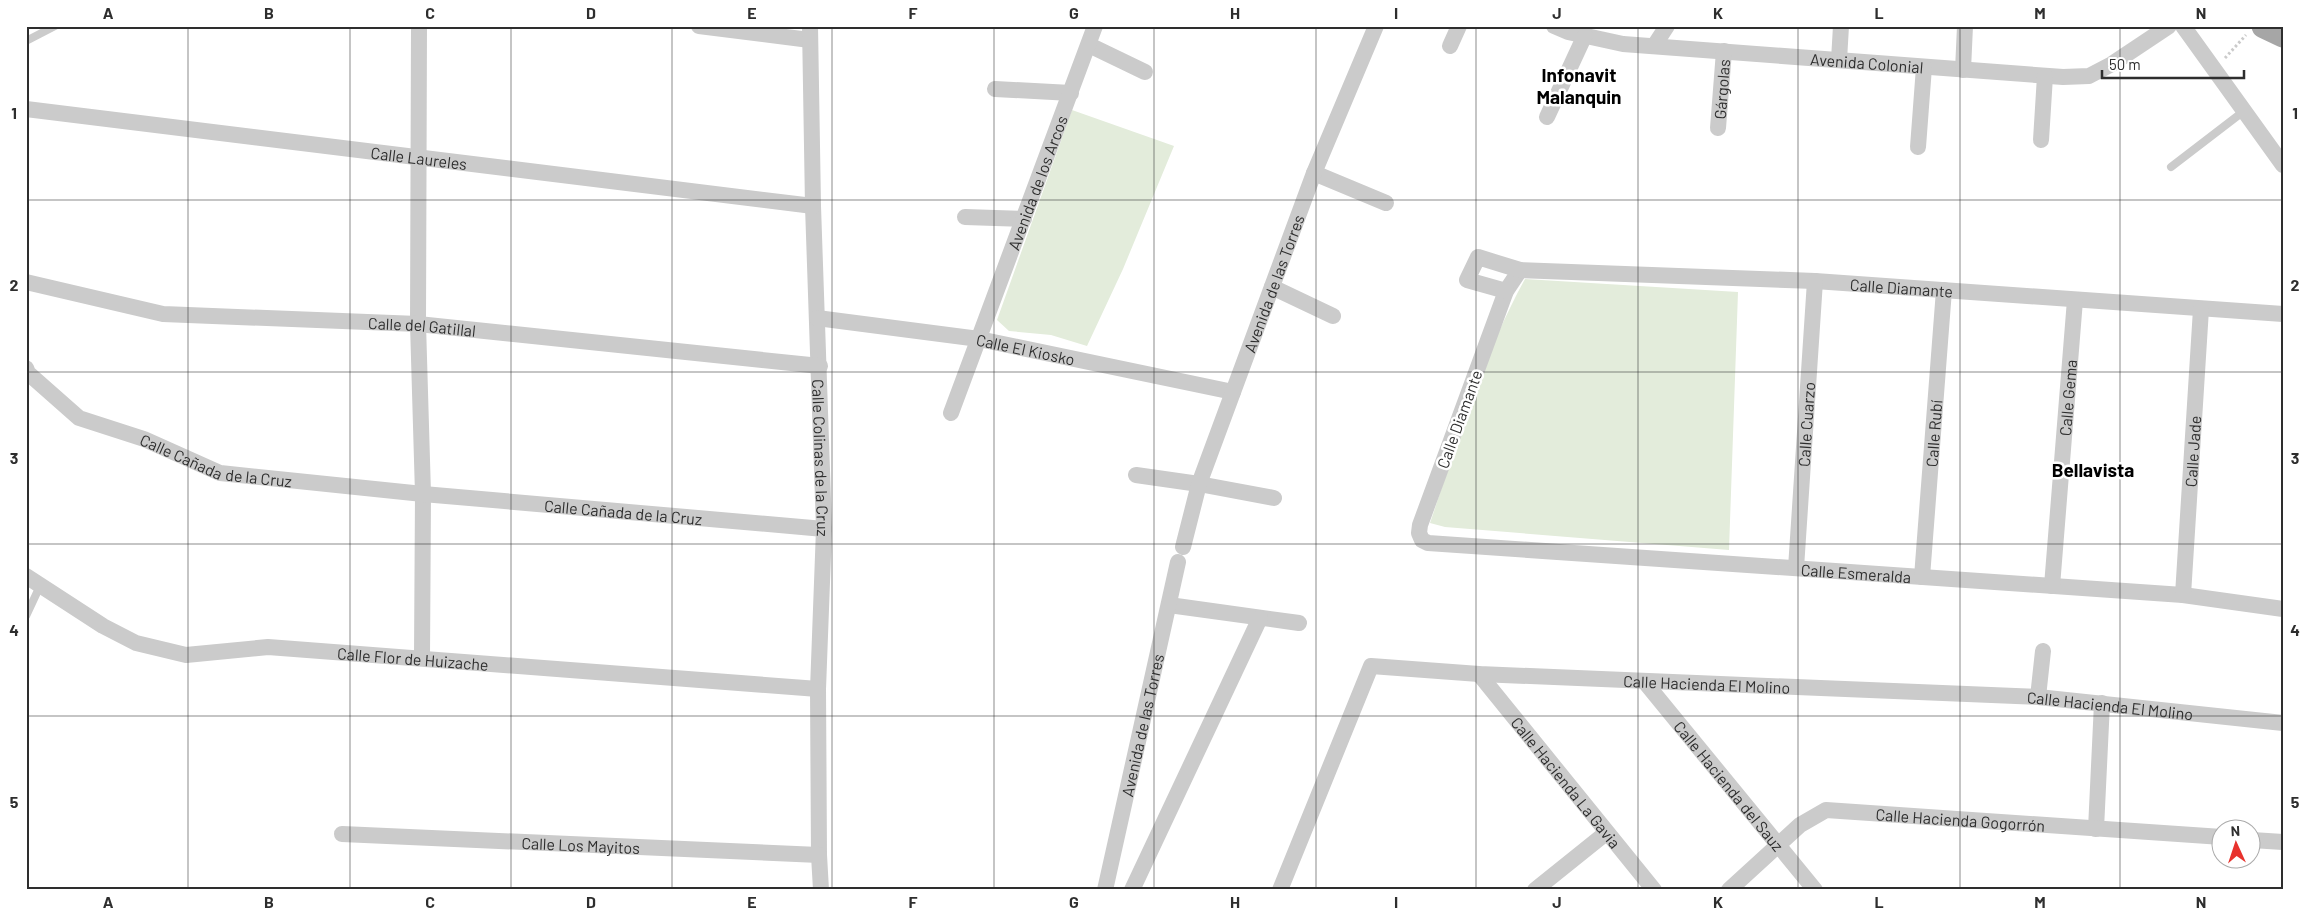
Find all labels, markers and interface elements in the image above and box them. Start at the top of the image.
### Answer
text: A [103,3,114,22]
text: B [264,3,274,22]
text: C [425,3,435,22]
text: D [586,3,596,22]
text: E [747,3,757,22]
text: F [909,3,918,22]
text: G [1069,3,1079,22]
text: H [1230,3,1240,22]
text: I [1394,3,1398,22]
text: J [1552,3,1562,22]
text: K [1713,3,1723,22]
text: L [1874,3,1884,22]
text: M [2034,3,2046,22]
text: N [2196,3,2206,22]
scale bar [2102,48,2244,80]
street label: Avenida Colonial [1810,49,1924,76]
text: 50 m [2109,55,2141,73]
street label: Gárgolas [1709,58,1733,120]
district label: Infonavit Malanquin [1536,63,1622,108]
text: 1 [11,103,17,122]
text: 1 [2292,103,2298,122]
street label: Avenida de los Arcos [1003,113,1070,252]
street label: Calle Laureles [370,142,468,173]
street label: Avenida de las Torres [1239,212,1307,355]
street label: Calle Diamante [1849,274,1954,300]
text: 2 [10,275,19,294]
text: 2 [2291,275,2300,294]
street label: Calle del Gatillal [368,313,477,339]
street label: Calle El Kiosko [975,329,1077,368]
street label: Calle Gema [2055,359,2080,437]
street label: Calle Diamante [1432,367,1486,471]
street label: Calle Colinas de la Cruz [809,379,834,537]
street label: Calle Cuarzo [1793,381,1818,467]
street label: Calle Rubí [1921,398,1945,468]
street label: Calle Jade [2180,415,2204,488]
street label: Calle Cañada de la Cruz [137,429,293,490]
text: 3 [10,448,18,467]
text: 3 [2291,448,2299,467]
district label: Bellavista [2052,458,2134,481]
street label: Calle Cañada de la Cruz [543,495,703,528]
street label: Calle Esmeralda [1800,559,1912,586]
text: 4 [9,620,19,639]
text: 4 [2290,620,2300,639]
street label: Calle Flor de Huizache [336,643,489,673]
street label: Avenida de las Torres [1117,652,1167,798]
street label: Calle Hacienda El Molino [1623,670,1791,696]
street label: Calle Hacienda El Molino [2027,687,2194,723]
street label: Calle Hacienda La Gavia [1508,713,1625,851]
street label: Calle Hacienda del Sauz [1671,717,1788,854]
text: 5 [10,792,19,811]
text: 5 [2291,792,2300,811]
street label: Calle Hacienda Gogorrón [1875,804,2046,834]
north arrow [2212,818,2262,868]
text: N [2230,822,2240,839]
street label: Calle Los Mayitos [521,832,640,857]
text: A [103,892,114,911]
text: B [264,892,274,911]
text: C [425,892,435,911]
text: D [586,892,596,911]
text: E [747,892,757,911]
text: F [909,892,918,911]
text: G [1069,892,1079,911]
text: H [1230,892,1240,911]
text: I [1394,892,1398,911]
text: J [1552,892,1562,911]
text: K [1713,892,1723,911]
text: L [1874,892,1884,911]
text: M [2034,892,2046,911]
text: N [2196,892,2206,911]

